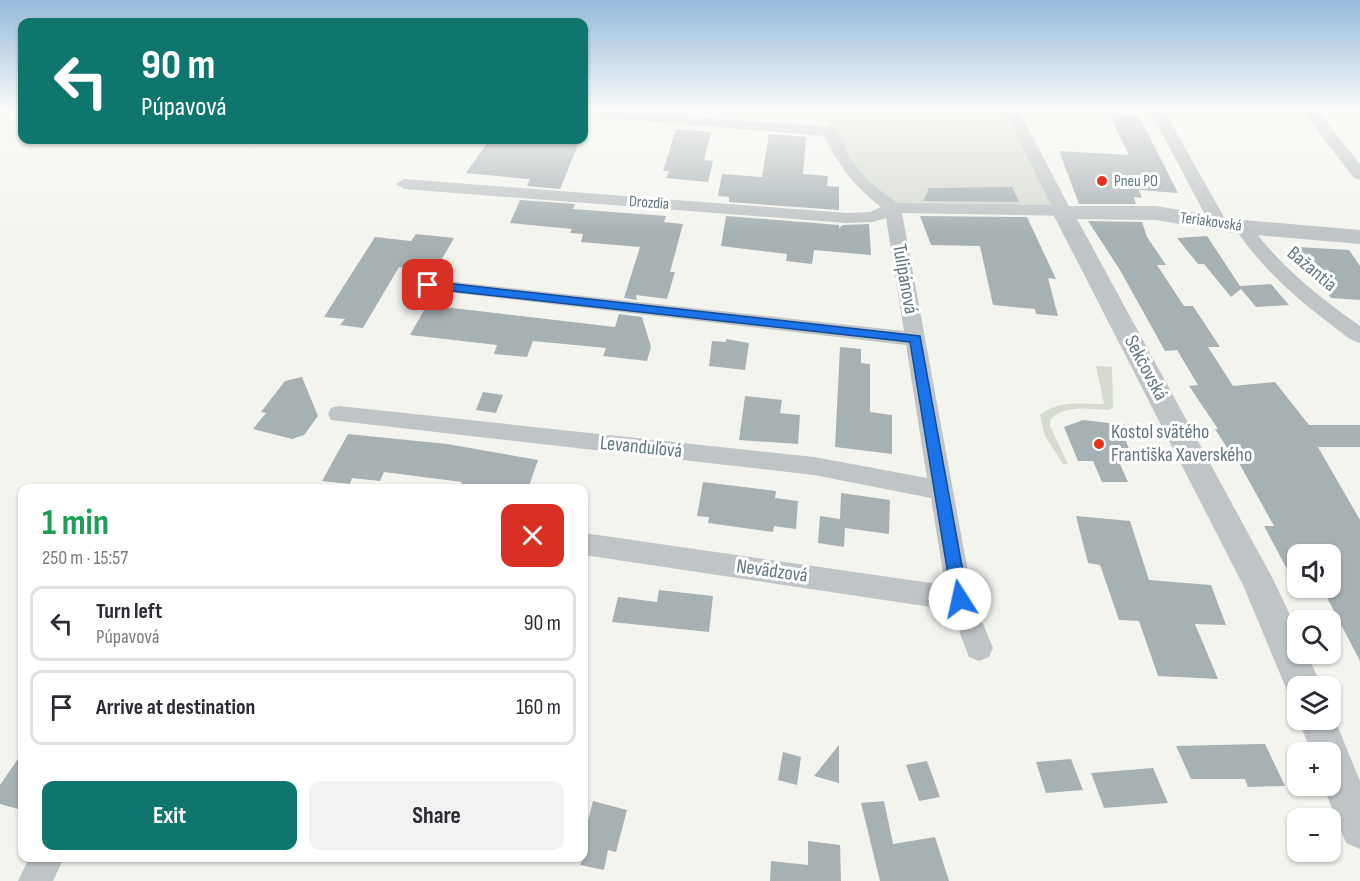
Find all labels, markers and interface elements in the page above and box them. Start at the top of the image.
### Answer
text: 90 m [141,40,215,91]
icon: left [42,42,120,120]
text: Púpavová [141,91,227,123]
place label: Pneu PO [1114,172,1158,191]
marker: Pneu PO [1095,174,1109,188]
street label: Drozdia [628,192,670,214]
street label: Teriakovská [1179,208,1243,236]
street label: Bažantia [1282,241,1342,297]
street label: Tulipánová [887,242,923,316]
pin [402,259,453,310]
icon: arrive [411,268,444,301]
street label: Sekčovská [1119,331,1173,405]
place label: Kostol svätého Františka Xaverského [1111,420,1252,467]
street label: Levanduľová [599,431,683,463]
marker: Kostol svätého Františka Xaverského [1092,437,1106,451]
text: 1 min [42,502,109,545]
button: close [501,504,564,567]
map controls [1287,544,1341,862]
button: sound [1287,544,1341,598]
text: 250 m · 15:57 [42,546,128,570]
street label: Nevädzová [735,554,809,588]
position arrow [928,567,992,631]
text: Turn left [96,598,162,625]
icon: left [45,607,78,640]
text: 90 m [524,610,561,637]
button: search [1287,610,1341,664]
text: Púpavová [96,625,159,649]
button: layers [1287,676,1341,730]
icon: arrive [45,691,78,724]
text: Arrive at destination [96,694,255,721]
text: 160 m [516,694,561,721]
button: + [1287,742,1341,796]
button: Exit [42,781,297,850]
button: Share [309,781,564,850]
button: − [1287,808,1341,862]

